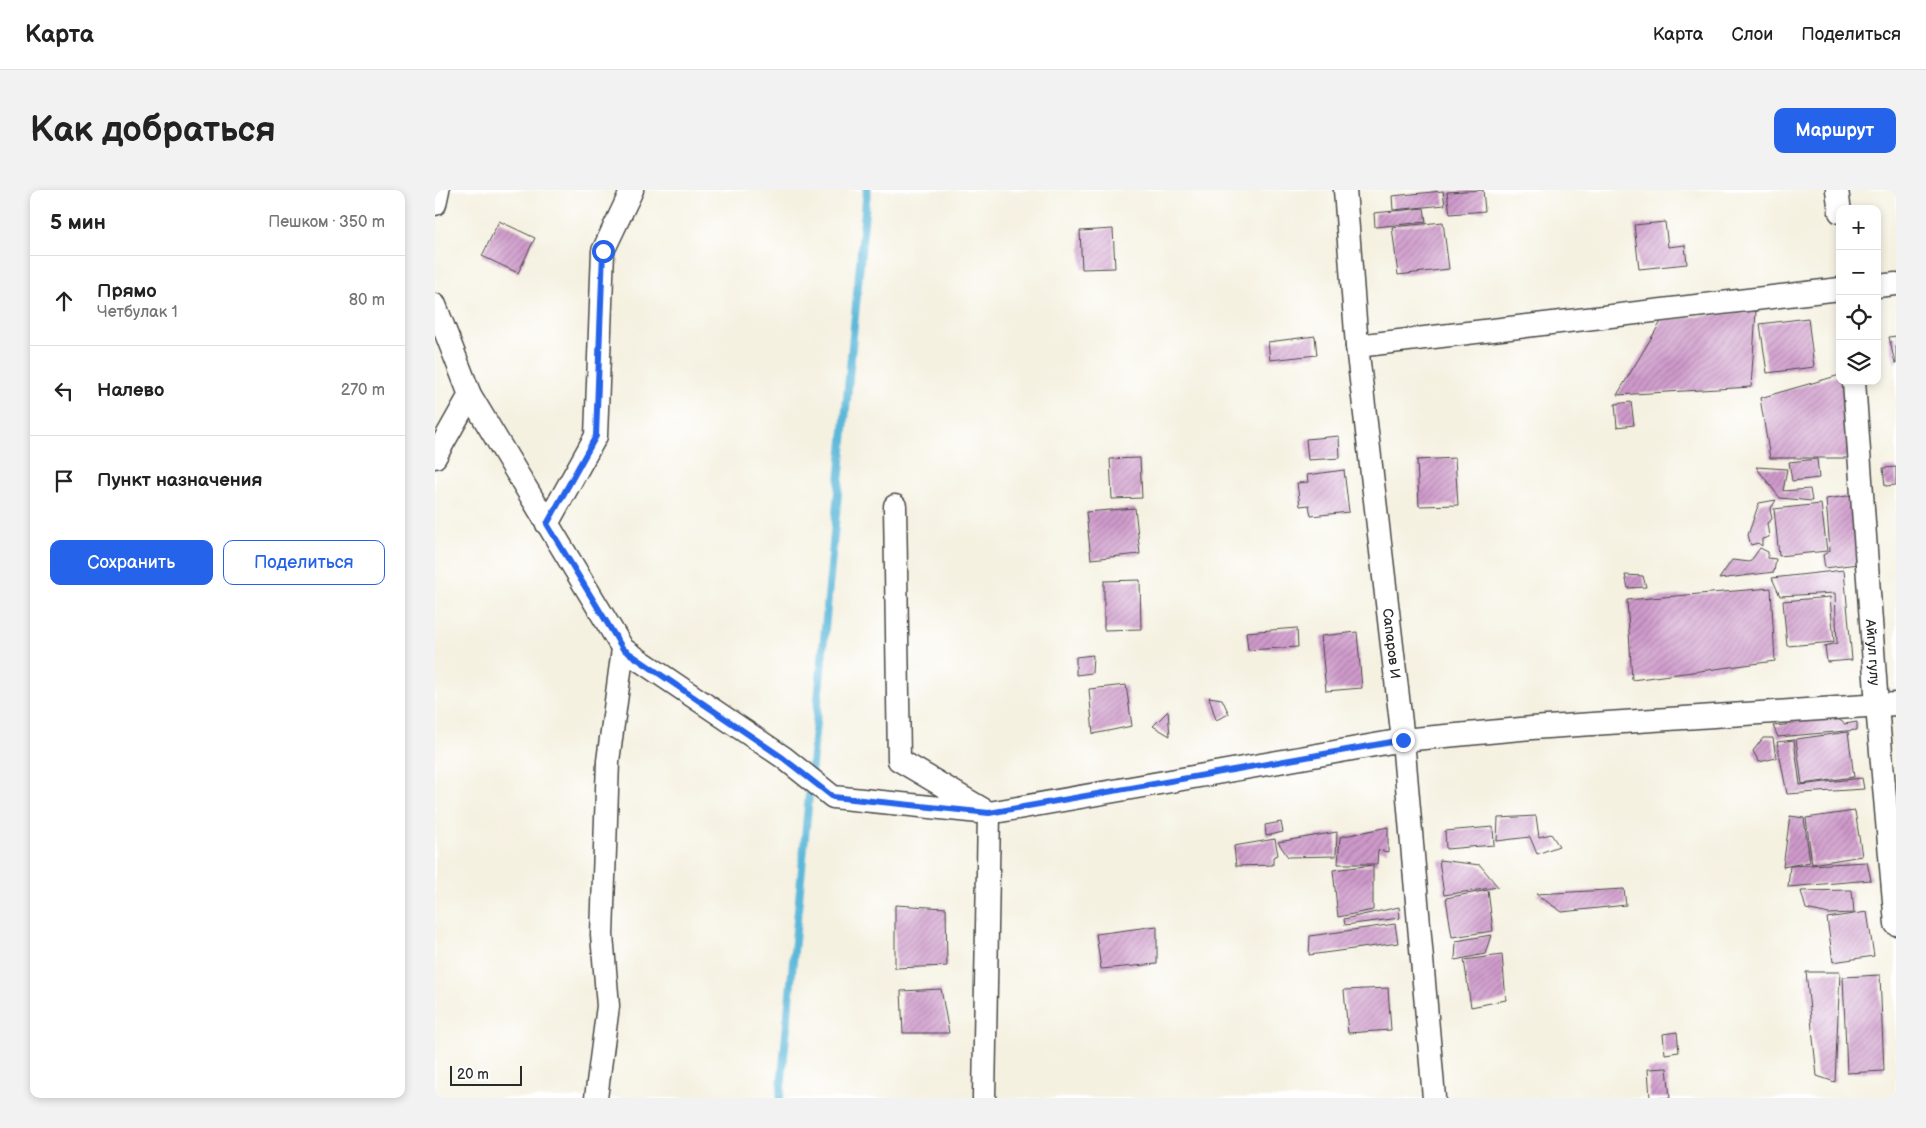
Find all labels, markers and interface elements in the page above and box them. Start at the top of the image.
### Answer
text: Карта [25,20,94,49]
text: Карта [1653,24,1703,45]
text: Слои [1731,24,1773,45]
text: Поделиться [1801,24,1901,45]
button: Маршрут [1774,108,1896,153]
text: Как добраться [30,109,276,152]
map controls [1836,205,1881,385]
button: + [1836,205,1881,250]
text: 5 мин [50,210,106,235]
text: Пешком · 350 m [268,213,385,232]
route start [592,240,615,263]
button: − [1836,250,1881,295]
text: Прямо [97,280,157,303]
icon: ahead [50,287,78,315]
text: 80 m [349,291,385,310]
button: locate [1836,295,1881,340]
text: Четбулак 1 [97,303,178,322]
button: layers [1836,340,1881,385]
icon: left [50,377,78,405]
text: Налево [97,379,164,402]
text: 270 m [341,381,385,400]
icon: arrive [50,467,78,495]
text: Пункт назначения [97,469,262,492]
button: Сохранить [50,540,213,585]
button: Поделиться [223,540,385,585]
street label: Сапаров И [1379,607,1404,680]
street label: Айгул гулу [1862,618,1884,687]
route end [1392,729,1415,752]
scale bar [450,1063,523,1086]
text: 20 m [457,1066,489,1083]

